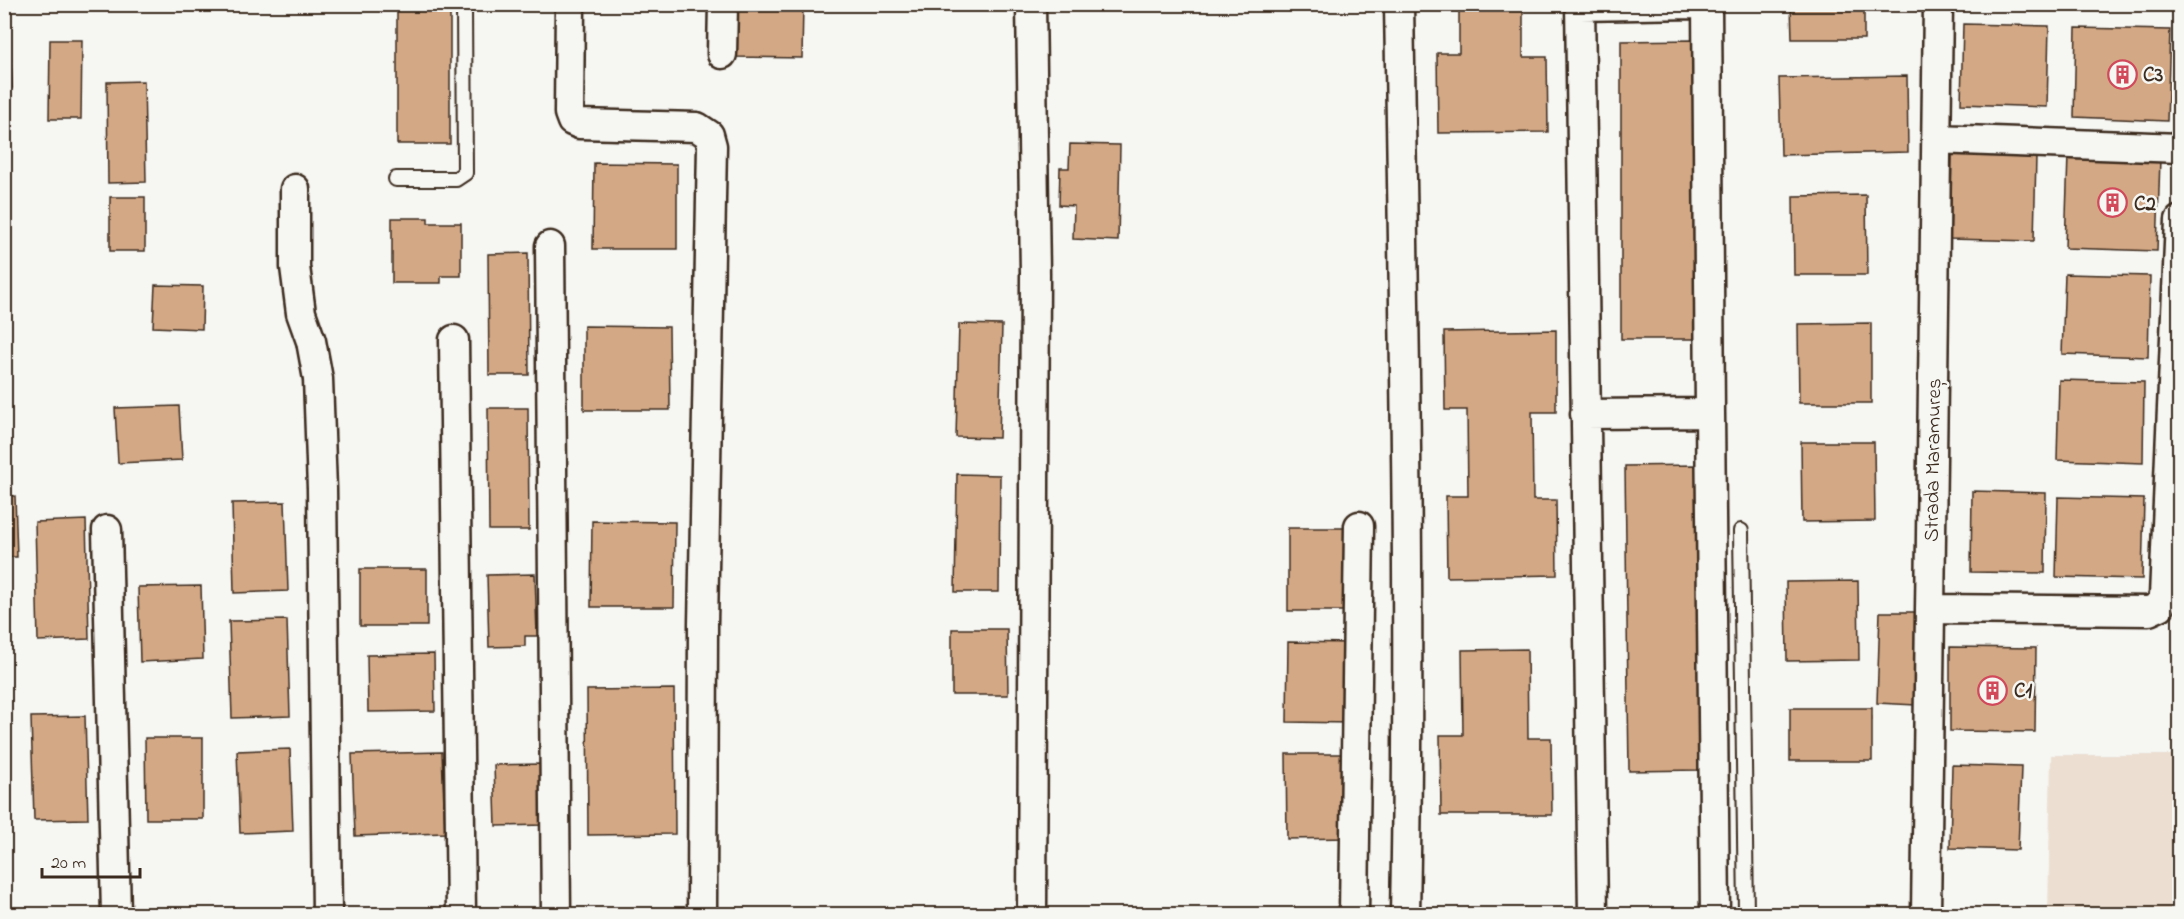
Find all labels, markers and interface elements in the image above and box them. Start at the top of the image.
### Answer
building icon: C3 [2106,58,2138,90]
place label: C3 [2143,61,2164,91]
building icon: C2 [2097,187,2129,219]
place label: C2 [2134,190,2157,220]
street label: Strada Maramureș [1918,378,1950,542]
building icon: C1 [1977,674,2009,706]
place label: C1 [2014,677,2033,707]
scale bar [42,841,140,879]
text: 20 m [51,851,86,877]

